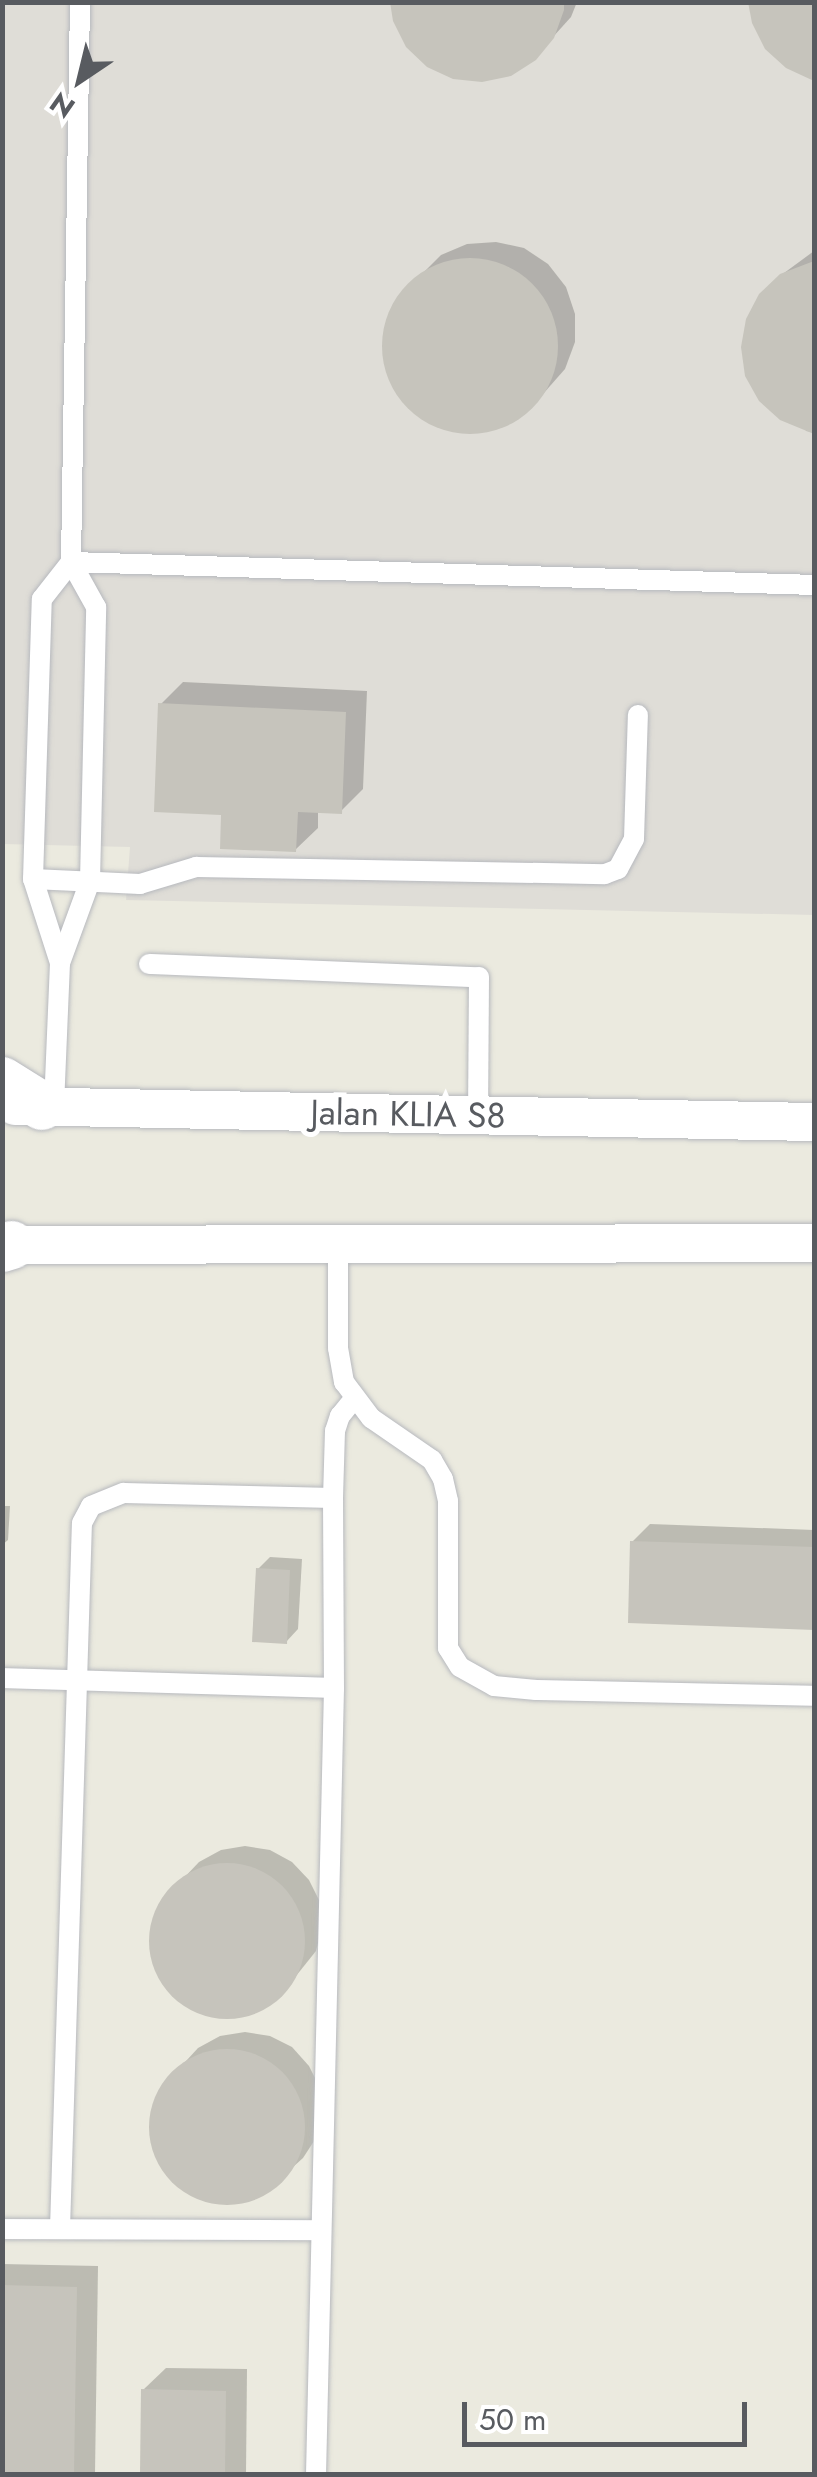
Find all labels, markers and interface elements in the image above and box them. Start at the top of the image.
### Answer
north arrow [30,30,130,130]
text: N [42,82,83,128]
street label: Jalan KLIA S8 [310,1091,506,1137]
scale bar [467,2382,752,2444]
text: 50 m [479,2398,546,2441]

